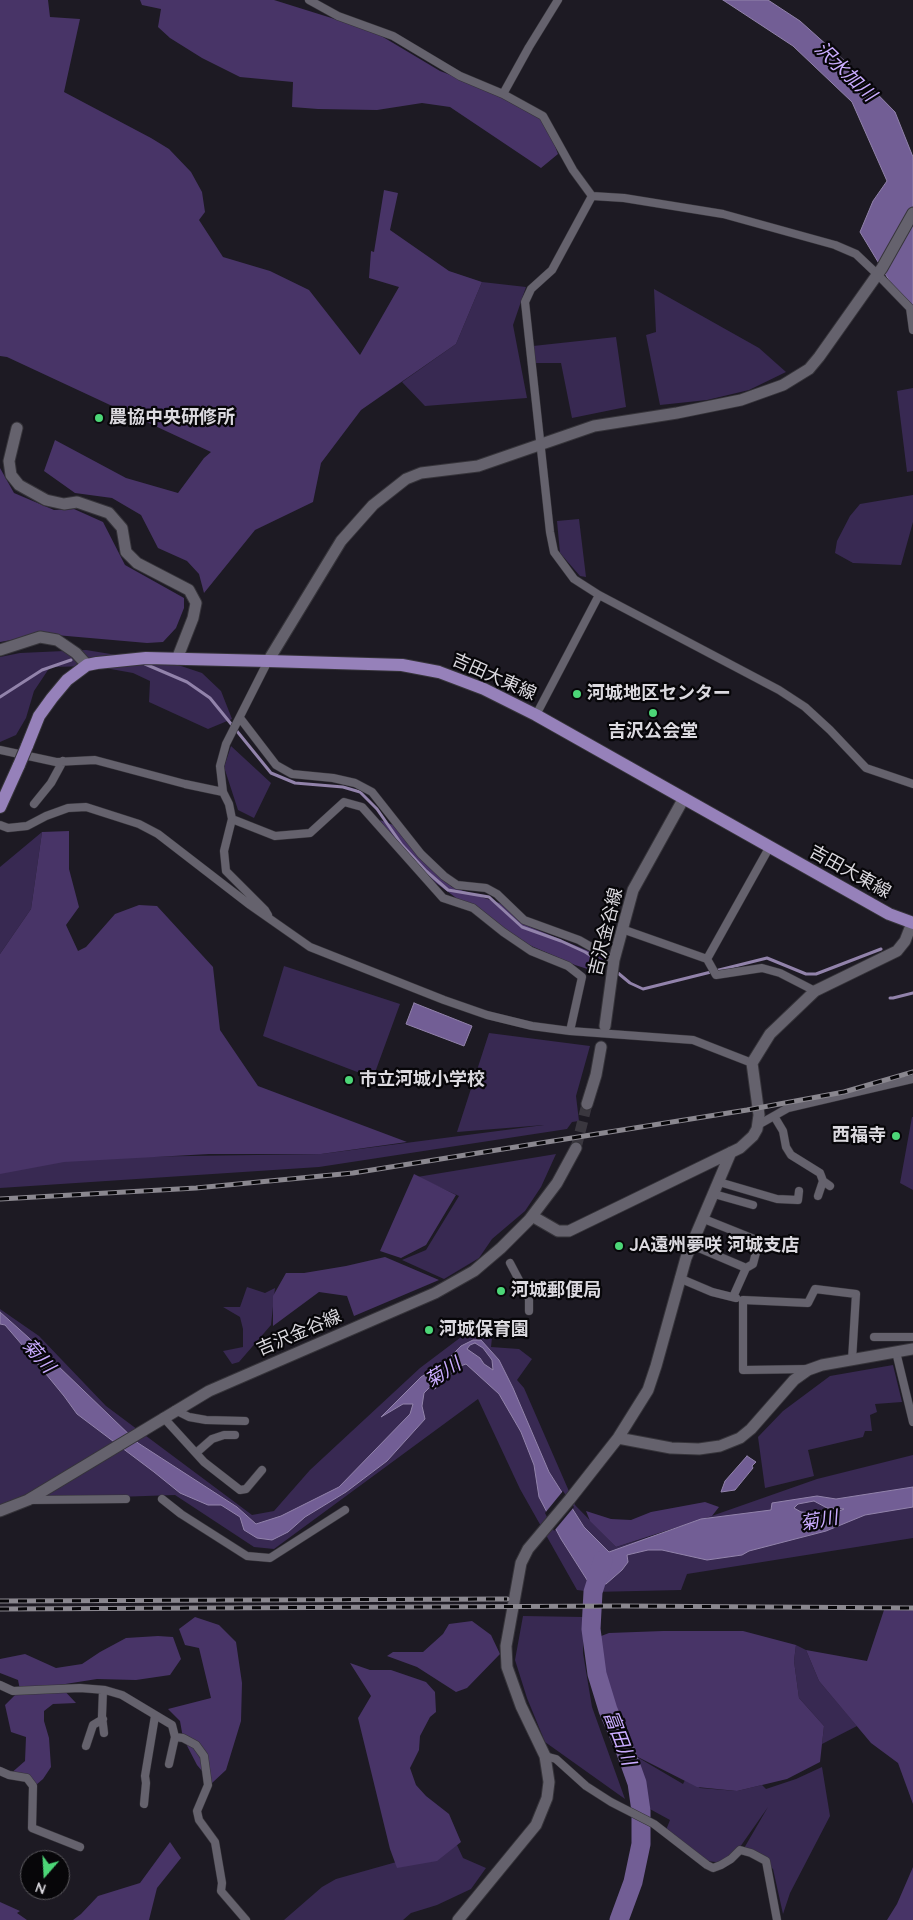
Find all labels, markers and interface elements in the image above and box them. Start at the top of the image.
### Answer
water label: 沢水加川 [810,37,880,107]
place label: 農協中央研修所 [109,407,235,429]
marker: 農協中央研修所 [93,412,105,424]
street label: 吉田大東線 [448,649,540,705]
place label: 河城地区センター [587,683,731,705]
marker: 河城地区センター [571,688,583,700]
marker: 吉沢公会堂 [647,707,659,719]
place label: 吉沢公会堂 [608,721,698,743]
street label: 吉田大東線 [805,841,895,903]
street label: 吉沢金谷線 [585,886,627,978]
place label: 市立河城小学校 [359,1069,485,1091]
marker: 市立河城小学校 [343,1074,355,1086]
place label: 西福寺 [832,1125,886,1147]
marker: 西福寺 [890,1130,902,1142]
place label: JA遠州夢咲 河城支店 [629,1235,799,1257]
marker: JA遠州夢咲 河城支店 [613,1240,625,1252]
place label: 河城郵便局 [511,1280,601,1302]
marker: 河城郵便局 [495,1285,507,1297]
street label: 吉沢金谷線 [253,1305,345,1361]
place label: 河城保育園 [439,1319,529,1341]
marker: 河城保育園 [423,1324,435,1336]
water label: 菊川 [17,1334,59,1378]
water label: 菊川 [421,1353,465,1393]
water label: 菊川 [798,1506,840,1536]
water label: 富田川 [598,1707,640,1769]
north arrow [20,1850,70,1900]
text: N [33,1878,48,1898]

